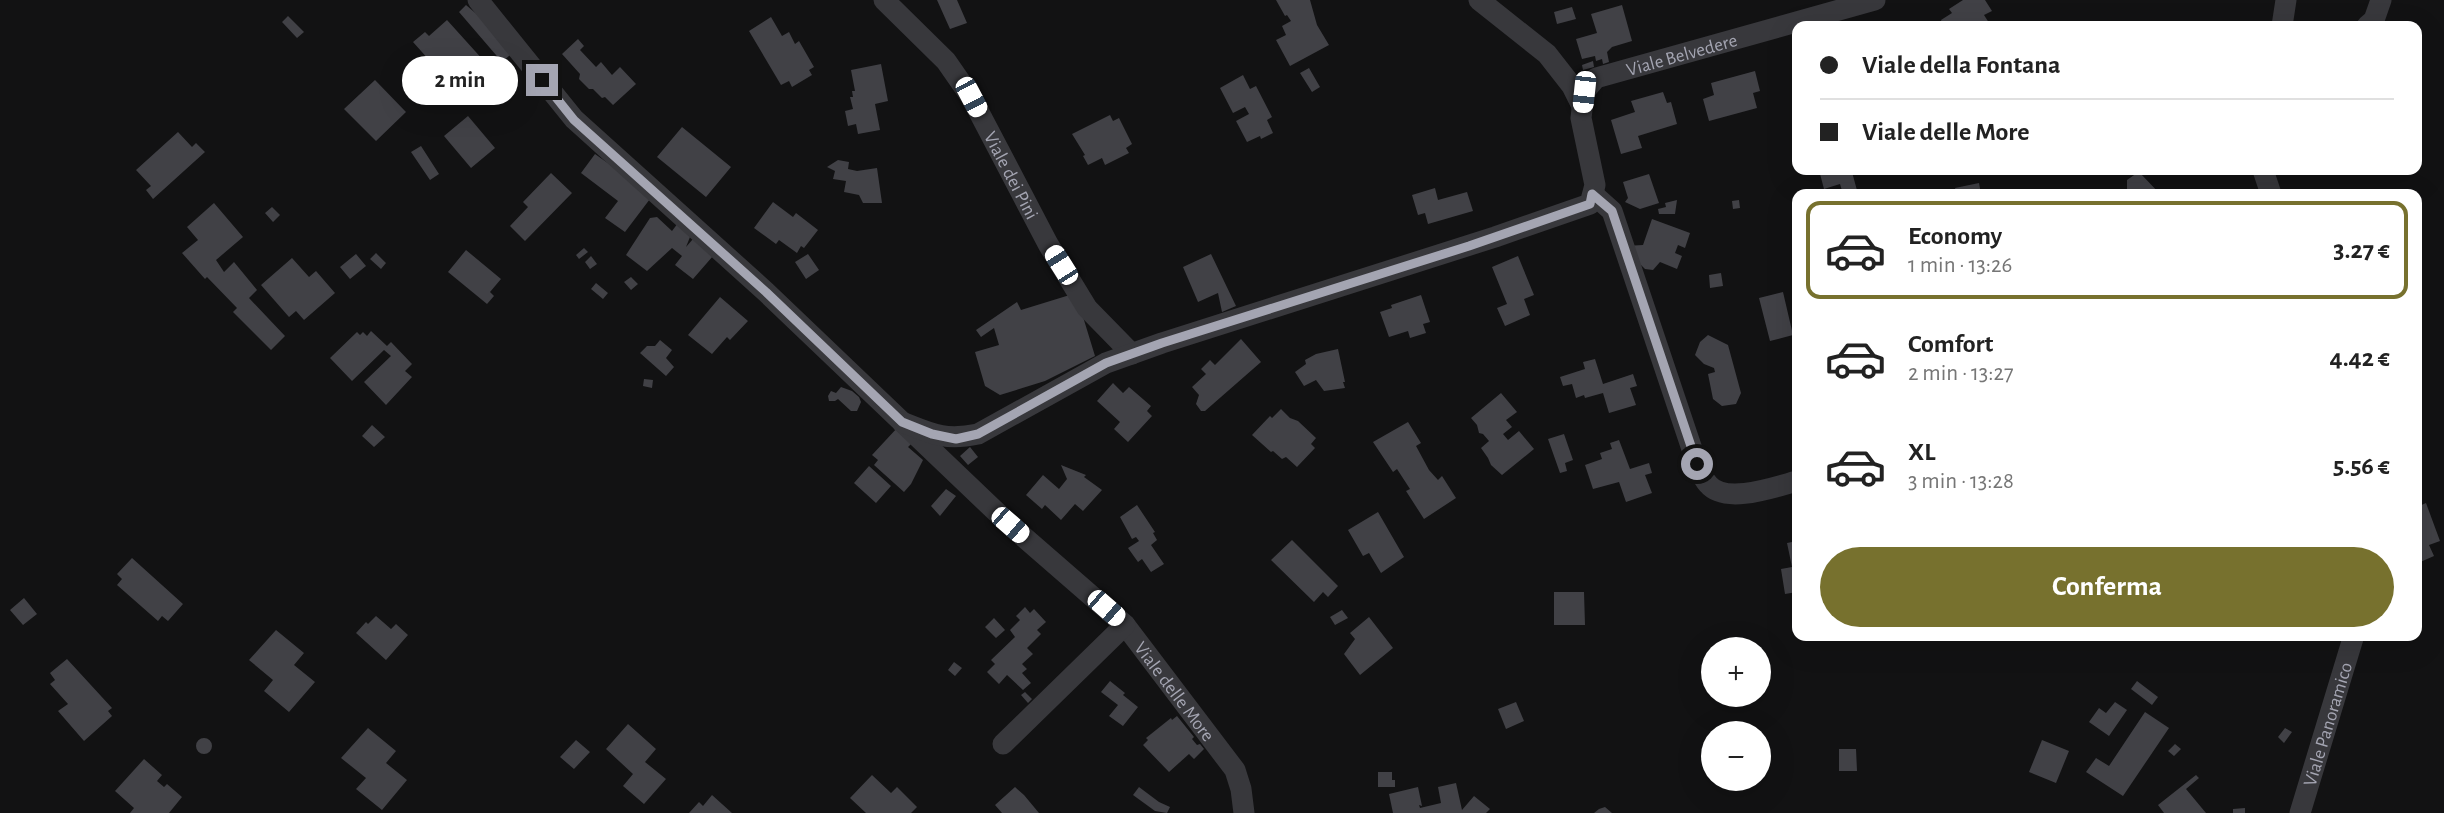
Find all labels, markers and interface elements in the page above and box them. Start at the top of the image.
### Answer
street label: Viale Belvedere [1624,31,1739,80]
text: Viale della Fontana [1862,52,2061,78]
callout: 2 min [402,56,518,104]
route end [526,64,558,96]
text: 2 min [434,69,486,92]
car [1572,70,1597,114]
car [952,74,991,120]
text: Viale delle More [1862,119,2030,145]
street label: Viale dei Pini [980,129,1041,223]
icon: car [1824,219,1887,282]
text: Economy [1908,223,2002,249]
text: 3.27 € [2333,237,2390,263]
car [1041,242,1082,288]
text: 1 min · 13:26 [1908,254,2012,277]
icon: car [1824,327,1887,390]
text: Comfort [1908,331,1993,357]
text: 4.42 € [2330,345,2390,371]
text: 2 min · 13:27 [1908,362,2014,385]
icon: car [1824,435,1887,498]
text: XL [1908,439,1935,465]
route start [1681,448,1713,480]
text: 5.56 € [2333,453,2390,479]
text: 3 min · 13:28 [1908,470,2014,493]
car [988,503,1033,547]
button: Conferma [1820,547,2394,627]
car [1084,586,1129,630]
map controls [1701,637,1771,791]
button: + [1701,637,1771,707]
street label: Viale delle More [1130,639,1218,745]
street label: Viale Panoramico [2301,660,2356,789]
button: − [1701,721,1771,791]

